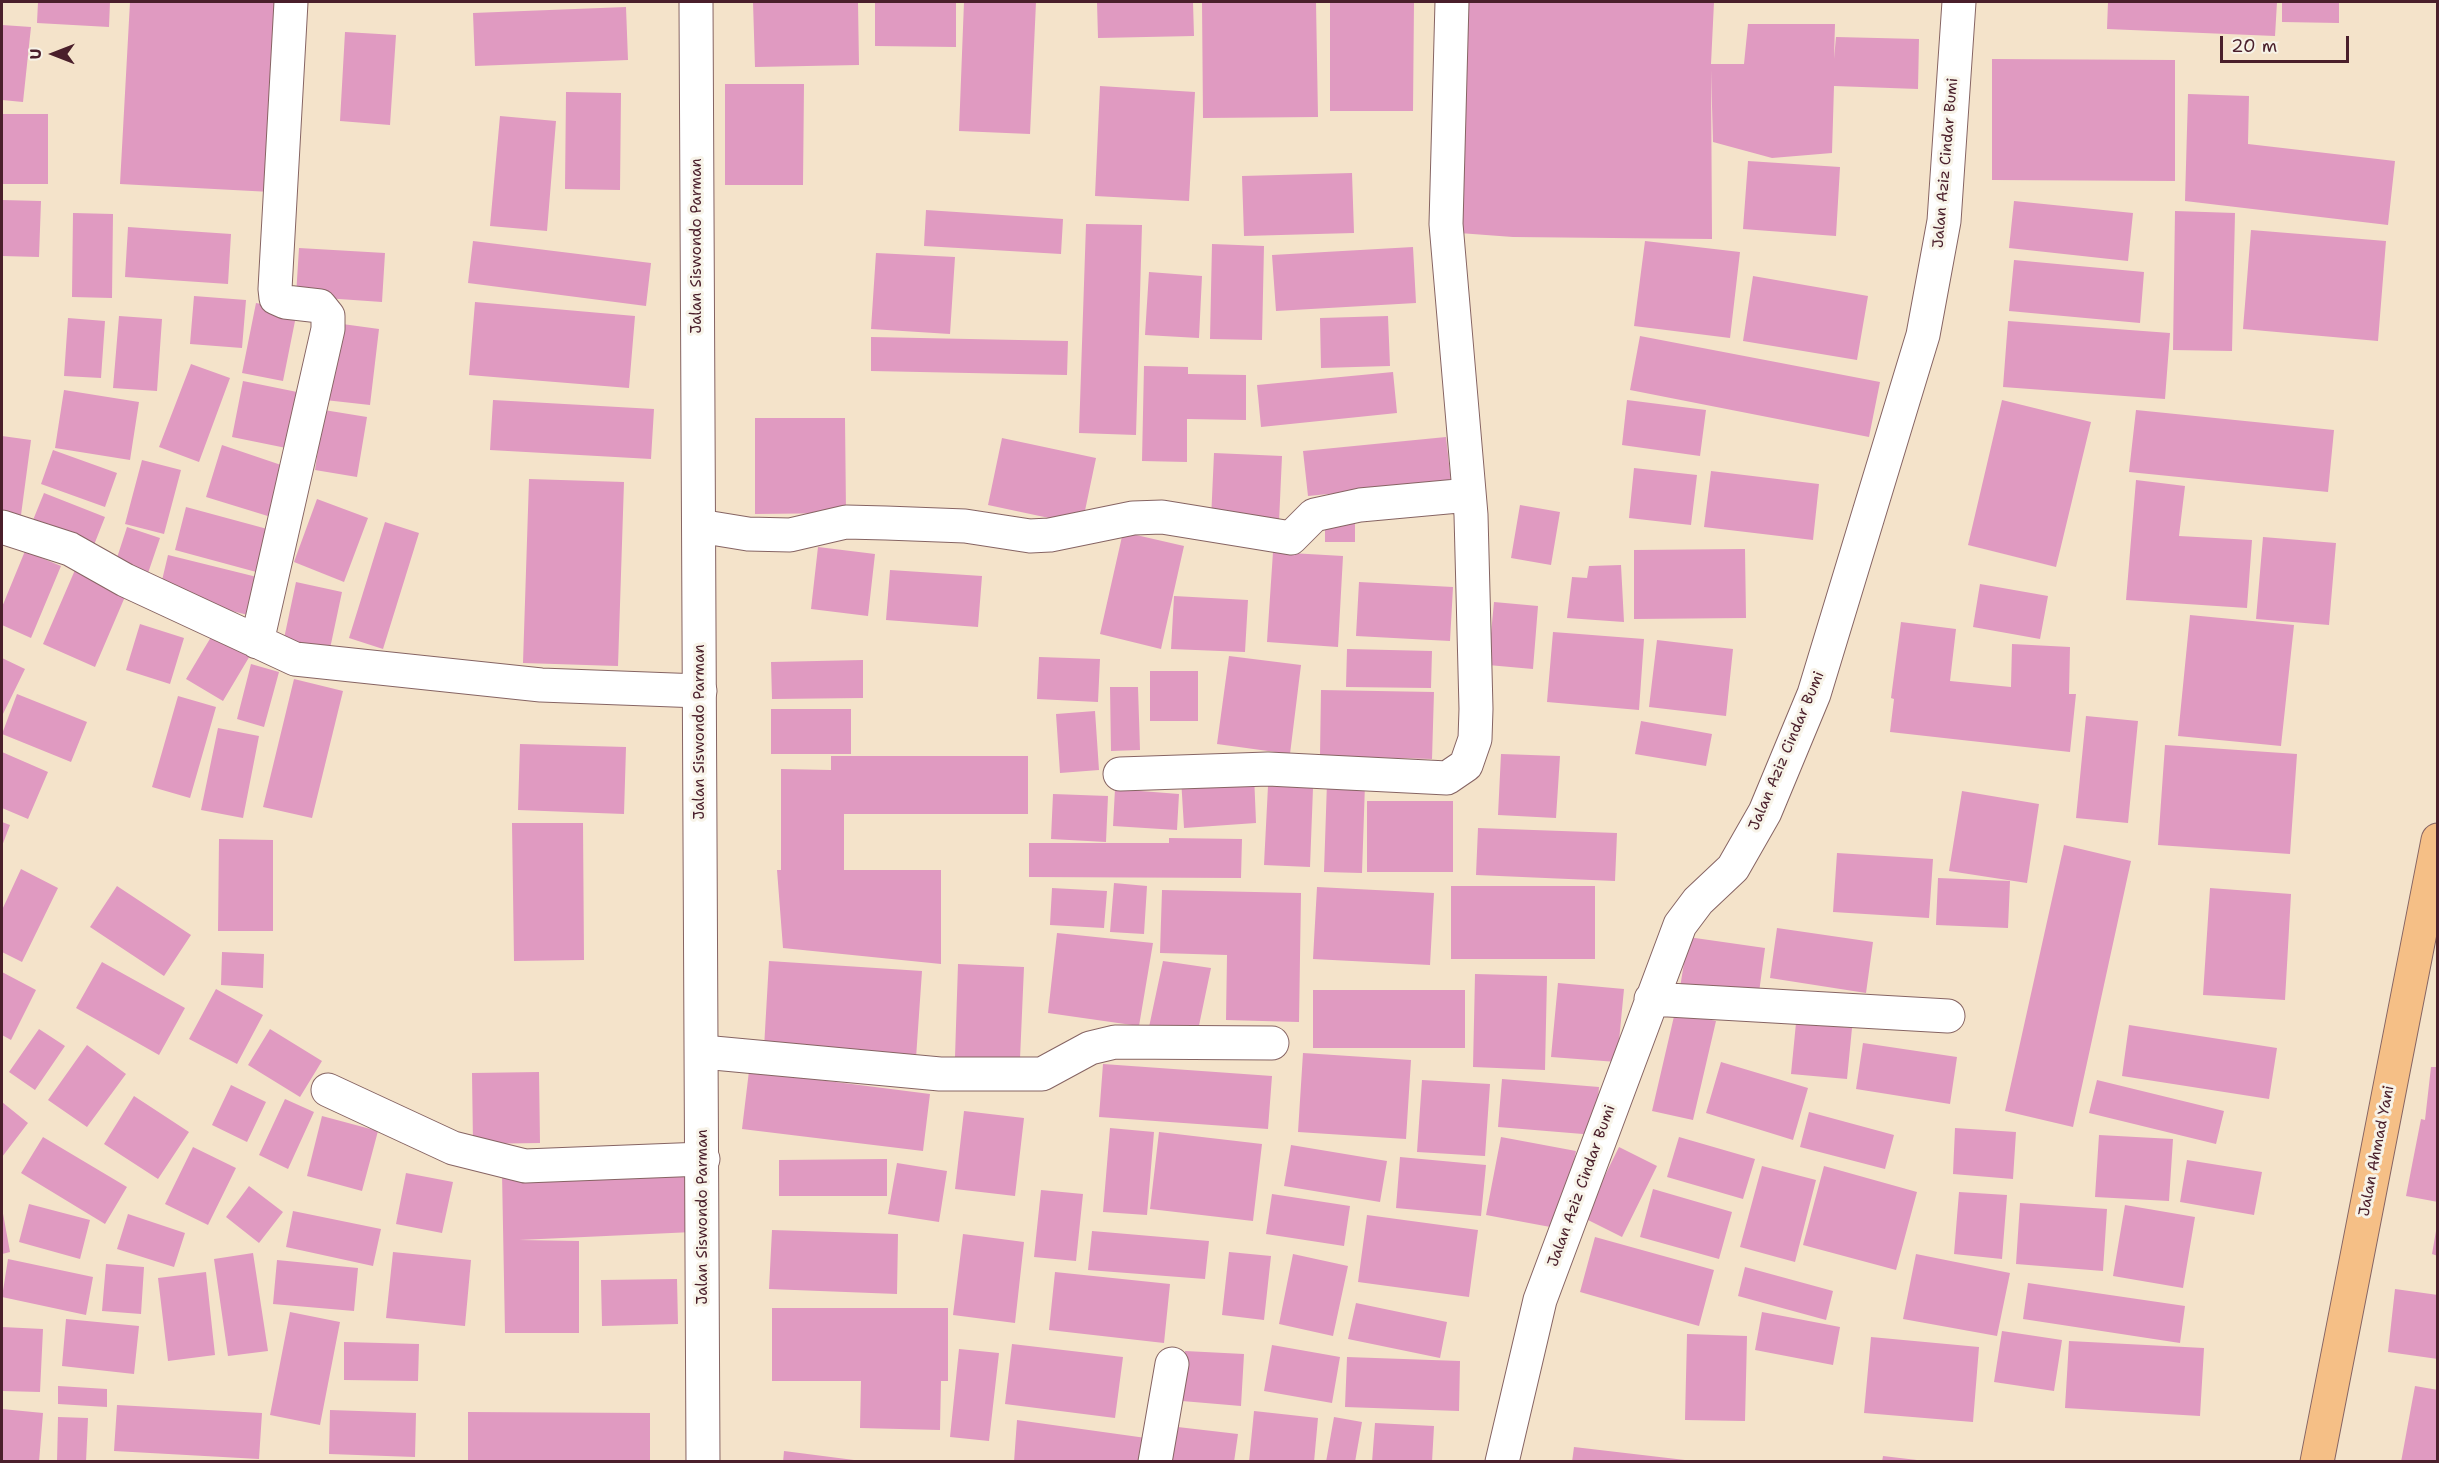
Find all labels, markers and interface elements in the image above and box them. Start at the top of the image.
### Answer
north arrow [24,24,84,84]
scale bar [2223,24,2352,62]
text: 20 m [2231,34,2277,58]
text: U [25,49,46,59]
street label: Jalan Aziz Cindar Bumi [1930,77,1962,249]
street label: Jalan Siswondo Parman [688,158,706,334]
street label: Jalan Siswondo Parman [691,644,709,820]
street label: Jalan Aziz Cindar Bumi [1745,669,1829,833]
street label: Jalan Ahmad Yani [2355,1084,2399,1218]
street label: Jalan Aziz Cindar Bumi [1544,1103,1620,1269]
street label: Jalan Siswondo Parman [694,1129,712,1305]

